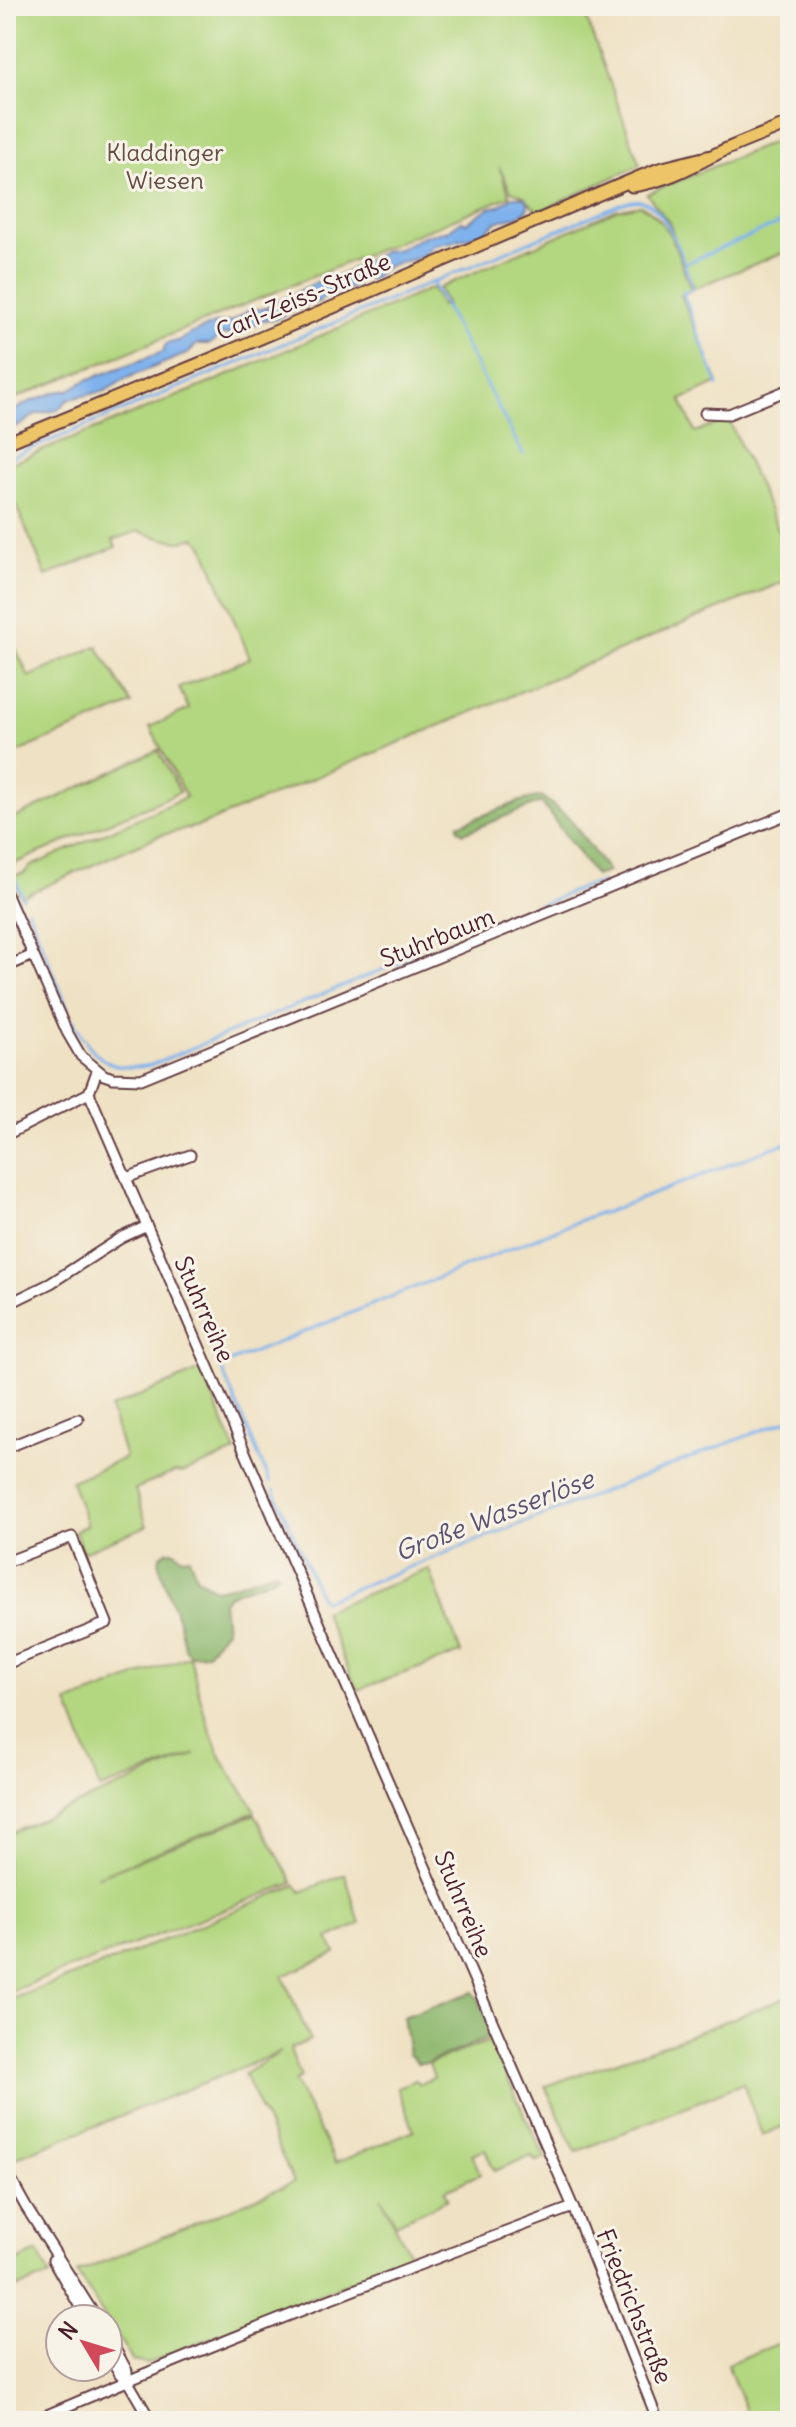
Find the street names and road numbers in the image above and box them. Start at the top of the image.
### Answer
street label: Carl-Zeiss-Straße [211,246,395,346]
street label: Stuhrbaum [375,901,499,973]
street label: Stuhrreihe [168,1251,242,1367]
street label: Stuhrreihe [428,1846,500,1962]
street label: Friedrichstraße [590,2224,680,2388]

